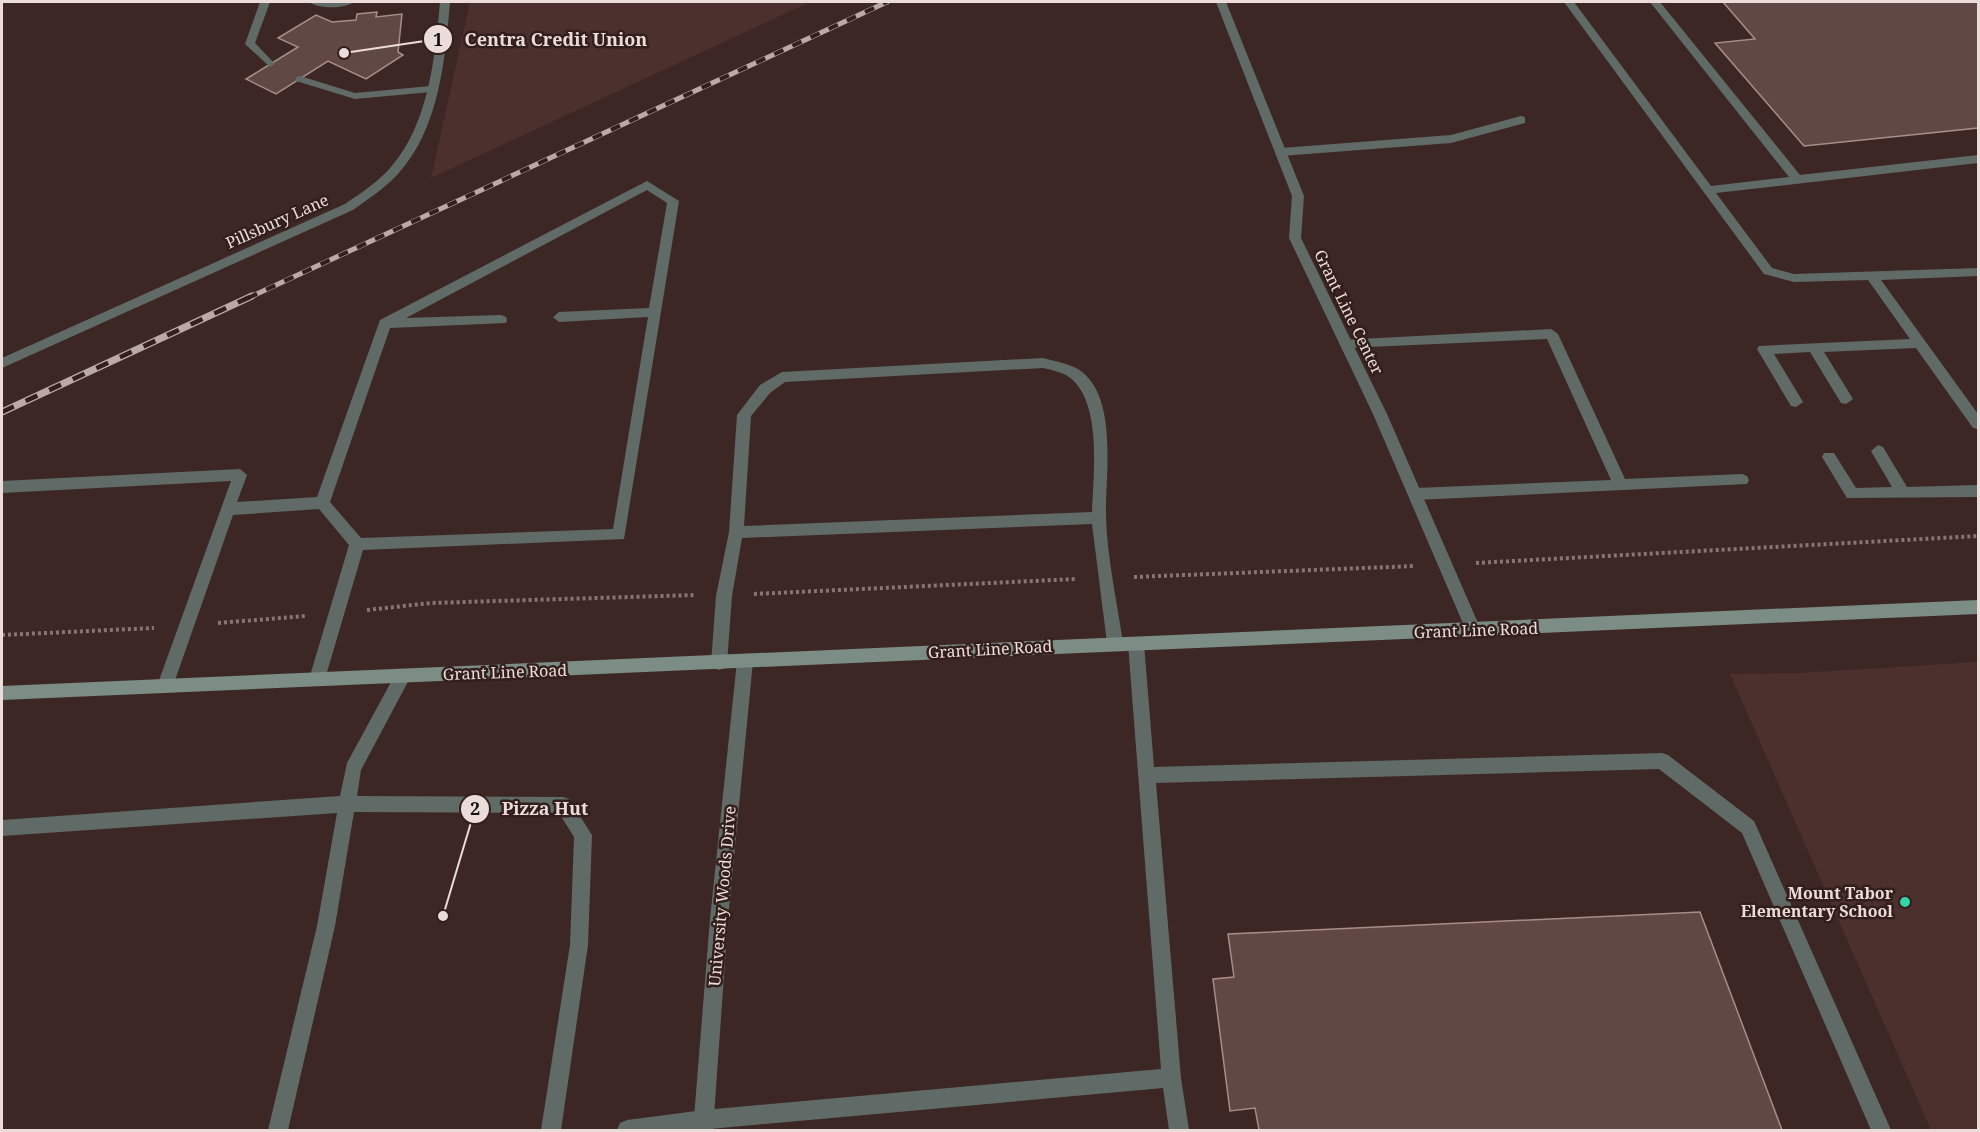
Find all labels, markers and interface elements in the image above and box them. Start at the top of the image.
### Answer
callout: Centra Credit Union [423,21,659,57]
text: 1 [433,27,443,51]
text: Centra Credit Union [465,27,647,51]
street label: Pillsbury Lane [222,188,332,254]
street label: Grant Line Center [1309,246,1389,378]
street label: Grant Line Road [1413,617,1539,643]
street label: Grant Line Road [927,635,1053,663]
street label: Grant Line Road [442,659,568,685]
callout: Pizza Hut [460,791,601,827]
text: 2 [470,796,480,820]
text: Pizza Hut [502,796,588,820]
street label: University Woods Drive [703,805,741,987]
place label: Mount Tabor Elementary School [1741,882,1894,922]
marker: Mount Tabor Elementary School [1898,895,1912,909]

